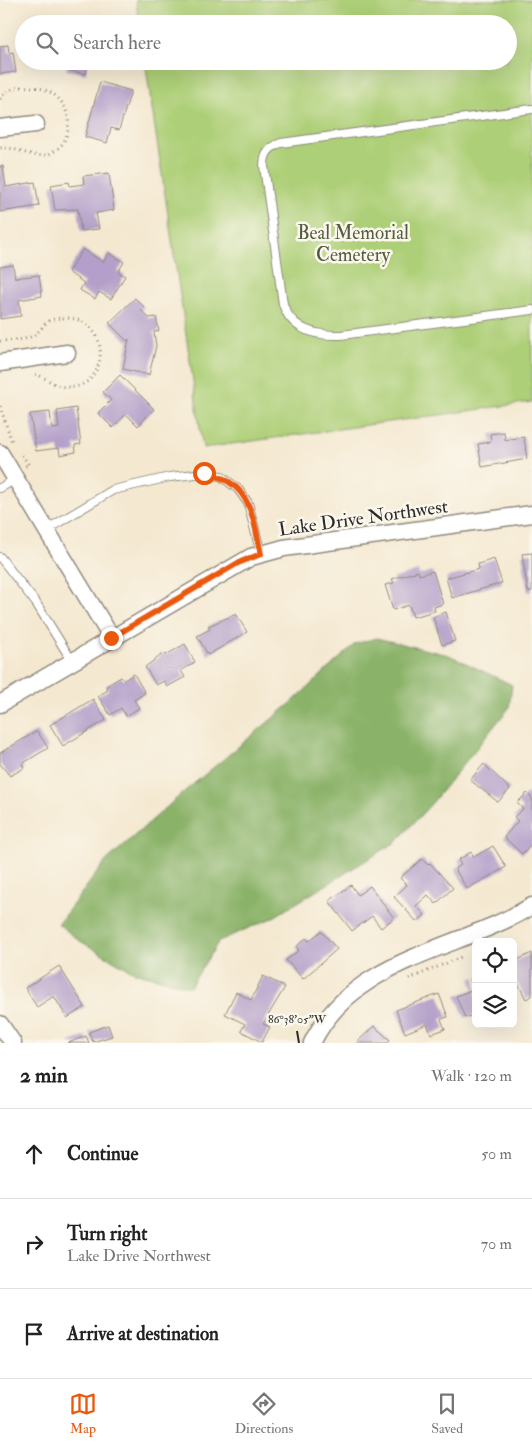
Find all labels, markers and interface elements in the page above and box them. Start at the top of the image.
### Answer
search box [15,15,517,70]
icon: search [33,29,61,57]
text: Search here [73,31,161,55]
park label: Beal Memorial Cemetery [297,221,409,267]
route start [193,462,216,485]
street label: Lake Drive Northwest [277,494,449,542]
route end [100,627,123,650]
map controls [472,938,517,1028]
button: locate [472,938,517,983]
button: layers [472,983,517,1028]
text: 86°38'05"W [268,1012,327,1027]
text: 2 min [20,1062,68,1089]
text: Walk · 120 m [431,1066,512,1086]
icon: ahead [20,1140,48,1168]
text: Continue [67,1142,138,1166]
text: 50 m [481,1144,512,1164]
text: Turn right [67,1222,147,1246]
icon: right [20,1230,48,1258]
text: 70 m [481,1234,512,1254]
text: Lake Drive Northwest [67,1246,211,1266]
icon: arrive [20,1320,48,1348]
text: Arrive at destination [67,1322,219,1346]
tab: Map [69,1390,97,1437]
tab: Directions [235,1390,293,1437]
tab: Saved [431,1390,463,1437]

